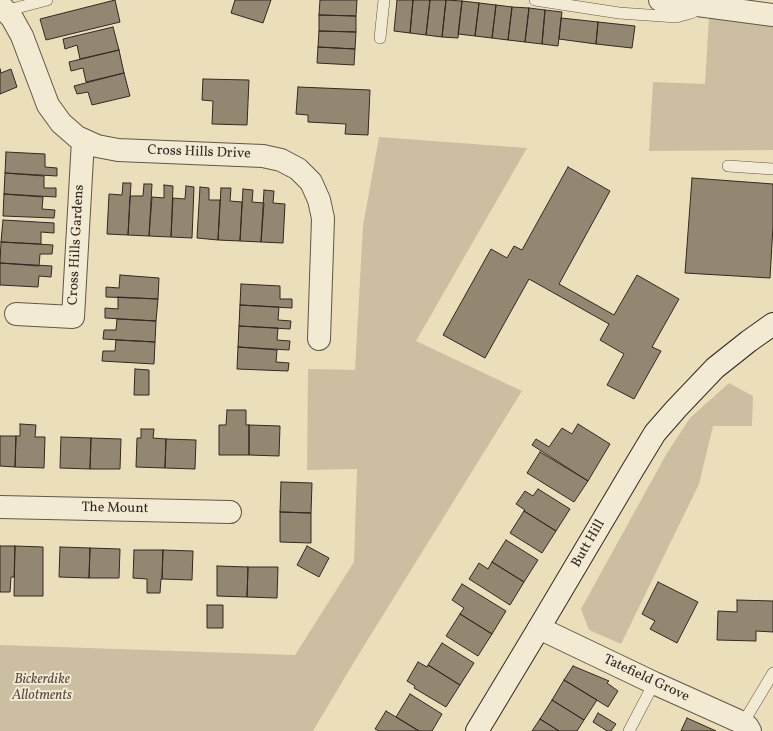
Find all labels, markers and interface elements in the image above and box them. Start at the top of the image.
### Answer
street label: Cross Hills Drive [147,143,251,163]
street label: Cross Hills Gardens [65,184,89,306]
street label: The Mount [81,500,149,518]
street label: Butt Hill [569,517,609,571]
street label: Tatefield Grove [600,652,692,706]
park label: Bickerdike Allotments [12,672,72,704]

